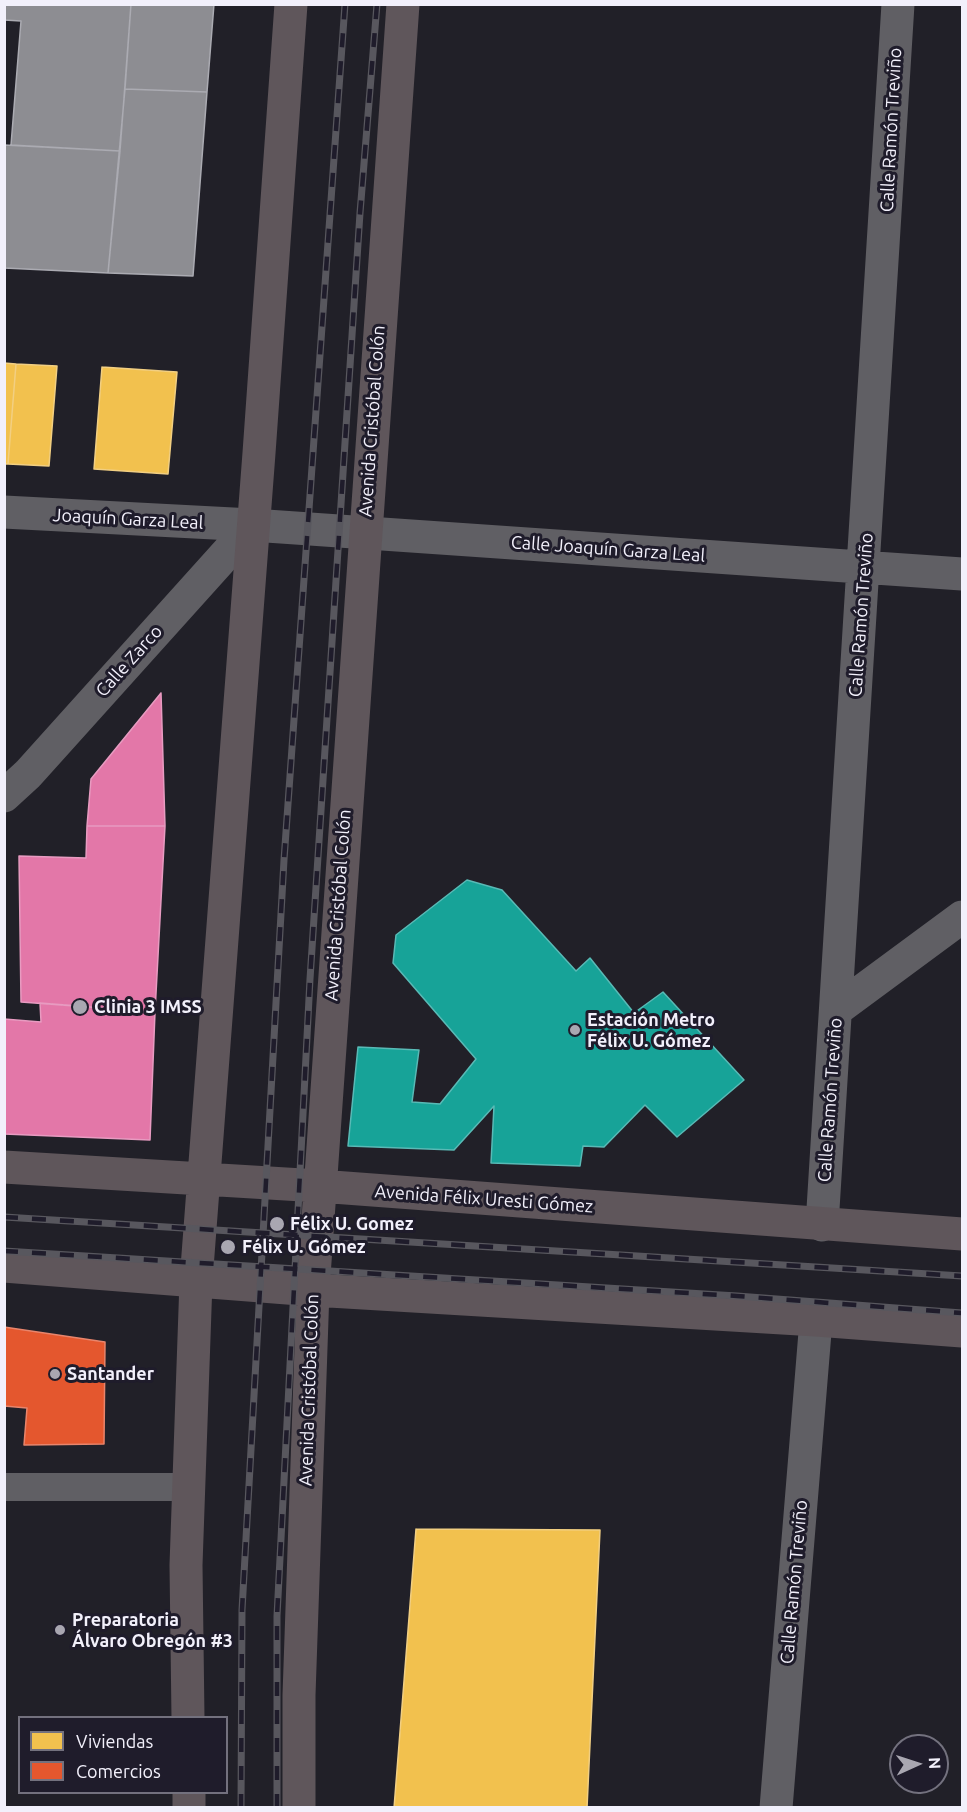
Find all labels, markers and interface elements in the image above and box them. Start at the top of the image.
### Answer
street label: Calle Ramón Treviño [876,47,906,213]
street label: Avenida Cristóbal Colón [355,324,389,518]
street label: Joaquín Garza Leal [52,504,204,534]
street label: Calle Joaquín Garza Leal [510,531,706,567]
street label: Calle Ramón Treviño [844,532,878,698]
street label: Calle Zarco [91,621,167,701]
street label: Avenida Cristóbal Colón [321,808,355,1002]
place label: Clinia 3 IMSS [94,996,202,1018]
marker: Clinia 3 IMSS [71,998,89,1016]
place label: Estación Metro Félix U. Gómez [587,1009,715,1052]
street label: Calle Ramón Treviño [813,1017,847,1183]
marker: Estación Metro Félix U. Gómez [568,1023,582,1037]
street label: Avenida Félix Uresti Gómez [374,1181,594,1217]
place label: Félix U. Gomez [290,1213,414,1235]
marker: Félix U. Gomez [268,1215,286,1233]
place label: Félix U. Gómez [242,1236,366,1258]
marker: Félix U. Gómez [219,1238,237,1256]
street label: Avenida Cristóbal Colón [295,1294,323,1486]
place label: Santander [67,1363,154,1385]
marker: Santander [48,1367,62,1381]
street label: Calle Ramón Treviño [776,1499,812,1665]
place label: Preparatoria Álvaro Obregón #3 [72,1609,233,1652]
marker: Preparatoria Álvaro Obregón #3 [53,1623,67,1637]
legend [18,1716,228,1794]
text: Viviendas [76,1731,153,1751]
north arrow [889,1734,949,1794]
text: N [926,1757,944,1770]
text: Comercios [76,1761,161,1781]

